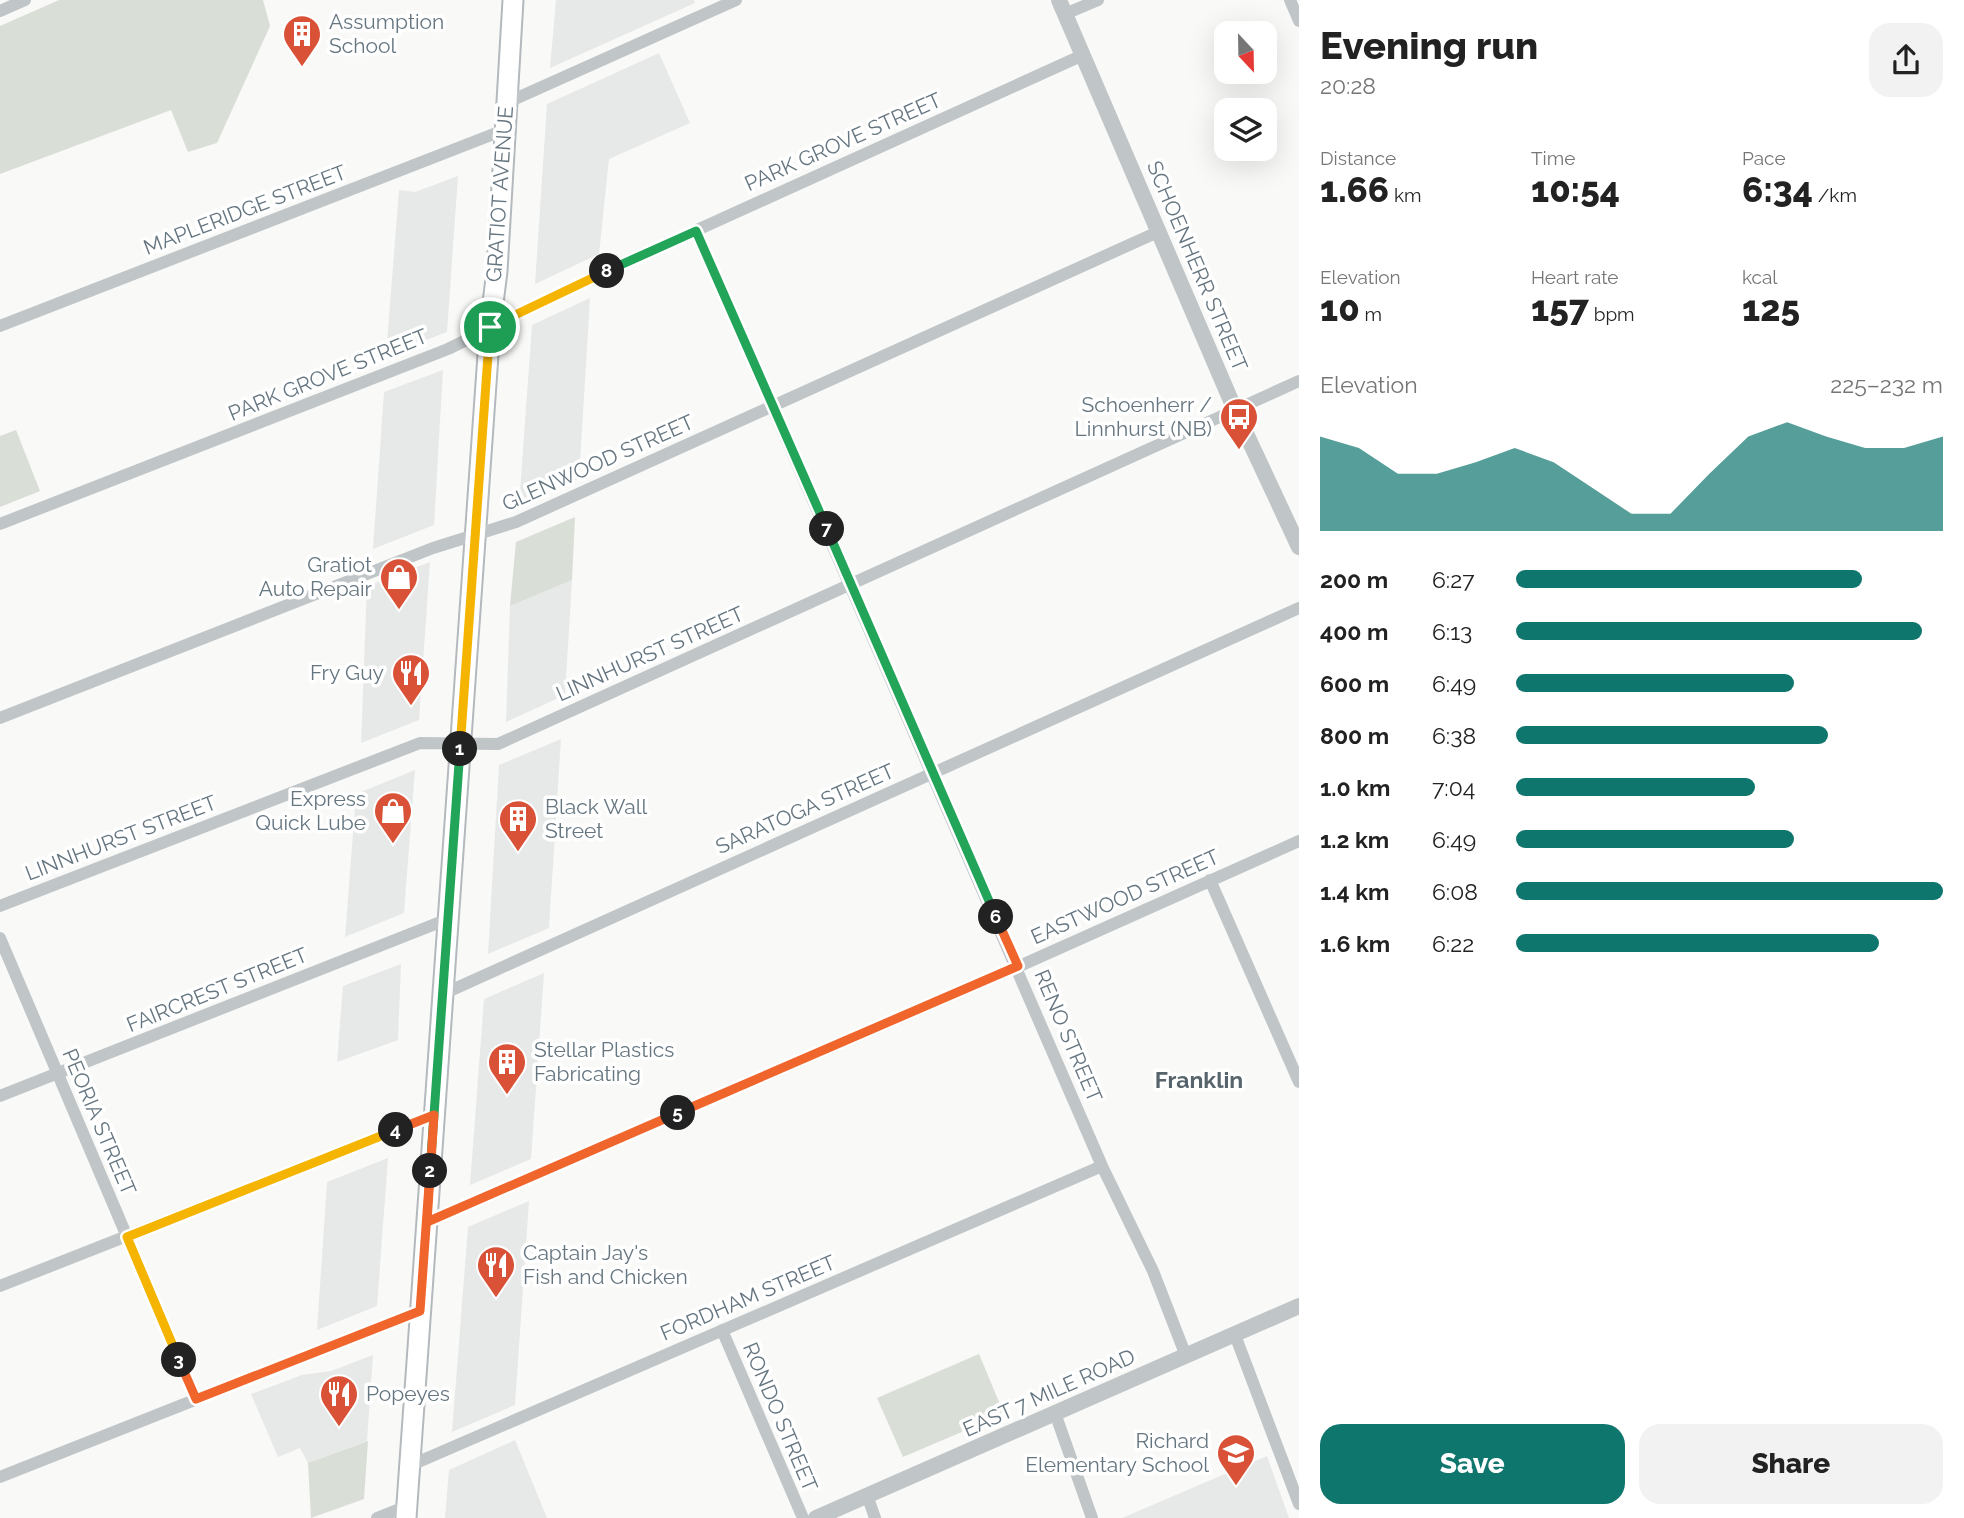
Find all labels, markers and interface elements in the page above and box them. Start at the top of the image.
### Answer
place label: Assumption School [329,9,444,58]
building icon: Assumption School [281,13,323,68]
north arrow [1214,21,1278,84]
map controls [1214,21,1277,161]
text: Evening run [1320,23,1538,68]
button: share [1869,23,1943,97]
text: 20:28 [1320,72,1376,99]
street label: PARK GROVE STREET [741,87,945,196]
button: layers [1214,98,1277,161]
street label: GRATIOT AVENUE [481,105,518,283]
text: Distance [1320,147,1396,169]
text: Time [1531,147,1575,169]
text: Pace [1742,147,1786,169]
street label: SCHOENHERR STREET [1142,157,1253,375]
street label: MAPLERIDGE STREET [140,159,350,260]
text: 1.66 [1320,169,1389,210]
text: 10:54 [1531,169,1620,210]
text: 6:34 [1742,169,1813,210]
text: km [1389,184,1421,206]
text: /km [1813,184,1857,206]
pin: 8 [590,254,624,288]
text: 8 [601,259,612,281]
text: Elevation [1320,266,1401,288]
text: Heart rate [1531,266,1619,288]
text: kcal [1742,266,1778,288]
text: 10 [1320,288,1360,329]
text: 157 [1531,288,1589,329]
text: 125 [1742,288,1800,329]
pin [460,297,520,357]
text: m [1360,303,1382,325]
text: bpm [1589,303,1635,325]
icon: arrive [471,308,509,346]
street label: PARK GROVE STREET [225,323,431,426]
text: Elevation [1320,371,1418,398]
text: 225–232 m [1830,371,1943,398]
place label: Schoenherr / Linnhurst (NB) [1075,392,1212,441]
bus stop icon: Schoenherr / Linnhurst (NB) [1218,396,1260,451]
street label: GLENWOOD STREET [498,409,698,516]
pin: 7 [810,512,844,546]
text: 7 [821,517,832,539]
place label: Gratiot Auto Repair [259,552,373,601]
shop icon: Gratiot Auto Repair [378,556,420,611]
text: 200 m [1320,566,1388,593]
text: 6:27 [1432,566,1474,593]
street label: LINNHURST STREET [552,601,748,706]
text: 400 m [1320,618,1388,645]
text: 6:13 [1432,618,1472,645]
restaurant icon: Fry Guy [390,652,432,707]
place label: Fry Guy [310,660,384,685]
text: 600 m [1320,670,1389,697]
text: 6:49 [1432,670,1476,697]
text: 800 m [1320,722,1389,749]
text: 6:38 [1432,722,1476,749]
pin: 1 [442,732,477,766]
text: 1 [455,737,464,759]
street label: SARATOGA STREET [712,758,898,859]
text: 1.0 km [1320,774,1390,801]
text: 7:04 [1432,774,1475,801]
place label: Express Quick Lube [255,786,366,835]
street label: LINNHURST STREET [22,789,220,886]
shop icon: Express Quick Lube [372,790,414,845]
place label: Black Wall Street [545,794,647,843]
building icon: Black Wall Street [497,798,539,853]
text: 1.2 km [1320,826,1389,853]
text: 6:49 [1432,826,1476,853]
street label: EASTWOOD STREET [1027,844,1223,949]
text: 1.4 km [1320,878,1389,905]
text: 6:08 [1432,878,1478,905]
pin: 6 [978,900,1014,934]
text: 6 [990,905,1001,927]
text: 1.6 km [1320,930,1390,957]
text: 6:22 [1432,930,1474,957]
street label: FAIRCREST STREET [123,942,311,1037]
street label: RENO STREET [1029,966,1108,1106]
place label: Stellar Plastics Fabricating [534,1037,675,1086]
building icon: Stellar Plastics Fabricating [486,1041,528,1096]
street label: PEORIA STREET [57,1045,142,1199]
district label: Franklin [1155,1066,1243,1093]
pin: 5 [660,1096,696,1130]
text: 5 [672,1101,683,1123]
pin: 4 [378,1112,414,1148]
text: 4 [390,1118,401,1140]
pin: 2 [412,1154,448,1188]
text: 2 [424,1159,435,1181]
place label: Captain Jay's Fish and Chicken [523,1240,688,1289]
restaurant icon: Captain Jay's Fish and Chicken [475,1244,517,1299]
street label: FORDHAM STREET [657,1249,839,1346]
street label: RONDO STREET [738,1339,823,1495]
pin: 3 [162,1342,196,1378]
street label: EAST 7 MILE ROAD [959,1343,1139,1442]
text: 3 [173,1348,184,1370]
restaurant icon: Popeyes [318,1373,360,1428]
place label: Popeyes [366,1381,450,1406]
button: Save [1320,1424,1625,1504]
button: Share [1639,1424,1943,1504]
place label: Richard Elementary School [1025,1428,1209,1477]
school or university icon: Richard Elementary School [1215,1432,1257,1487]

